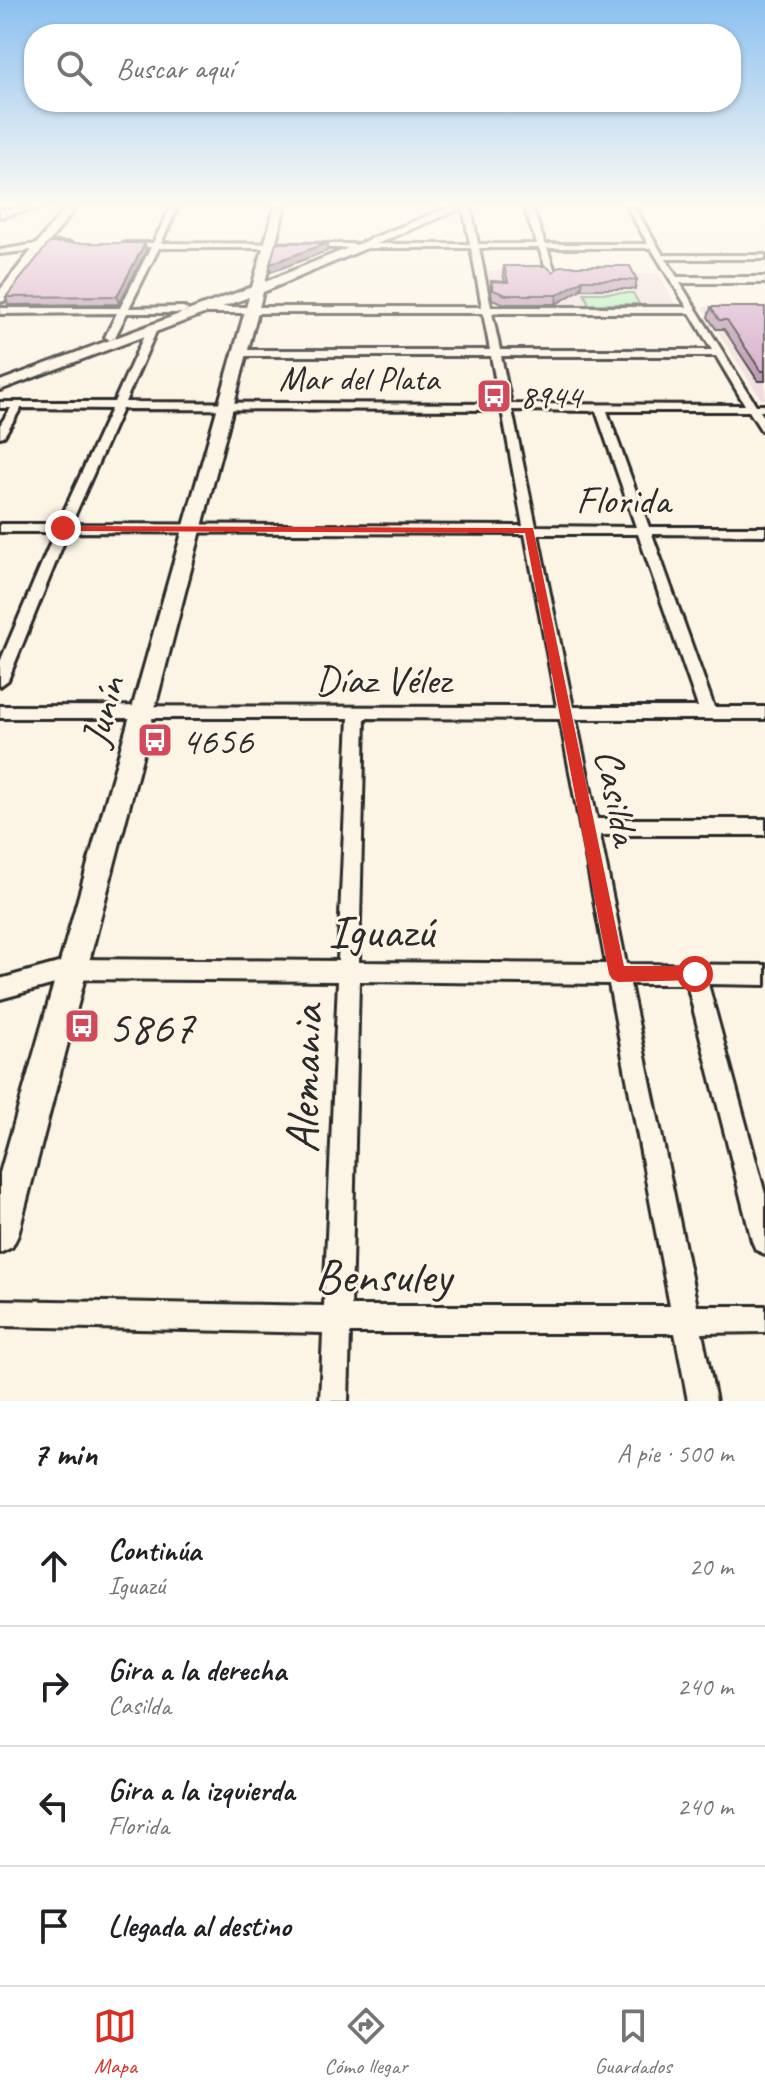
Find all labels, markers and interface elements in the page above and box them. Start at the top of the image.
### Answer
search box [24,24,741,112]
icon: search [52,46,96,90]
text: Buscar aquí [116,49,234,87]
street label: Mar del Plata [279,357,441,400]
place label: 8944 [520,375,585,418]
bus stop icon: 8944 [475,377,513,415]
street label: Florida [576,475,674,525]
route end [45,510,81,546]
street label: Díaz Vélez [315,655,454,705]
street label: Junín [69,670,136,753]
place label: 4656 [181,716,254,766]
bus stop icon: 4656 [136,721,174,759]
street label: Casilda [583,745,651,853]
street label: Iguazú [328,901,438,961]
route start [677,956,713,992]
place label: 5867 [108,997,197,1057]
street label: Alemania [271,1001,337,1154]
bus stop icon: 5867 [63,1007,101,1045]
street label: Bensuley [315,1246,455,1306]
text: 7 min [32,1432,97,1475]
text: A pie · 500 m [617,1437,733,1470]
text: Continúa [108,1531,201,1569]
icon: ahead [32,1544,76,1588]
text: 20 m [689,1550,733,1583]
text: Iguazú [108,1569,165,1602]
text: Gira a la derecha [108,1651,286,1689]
icon: right [32,1664,76,1708]
text: 240 m [677,1670,733,1703]
text: Casilda [108,1689,171,1722]
text: Gira a la izquierda [108,1771,294,1809]
icon: left [32,1784,76,1828]
text: 240 m [677,1790,733,1823]
text: Florida [108,1809,169,1842]
icon: arrive [32,1904,76,1948]
text: Llegada al destino [108,1907,291,1945]
tab: Mapa [93,2004,137,2080]
tab: Cómo llegar [324,2004,408,2080]
tab: Guardados [594,2004,672,2080]

